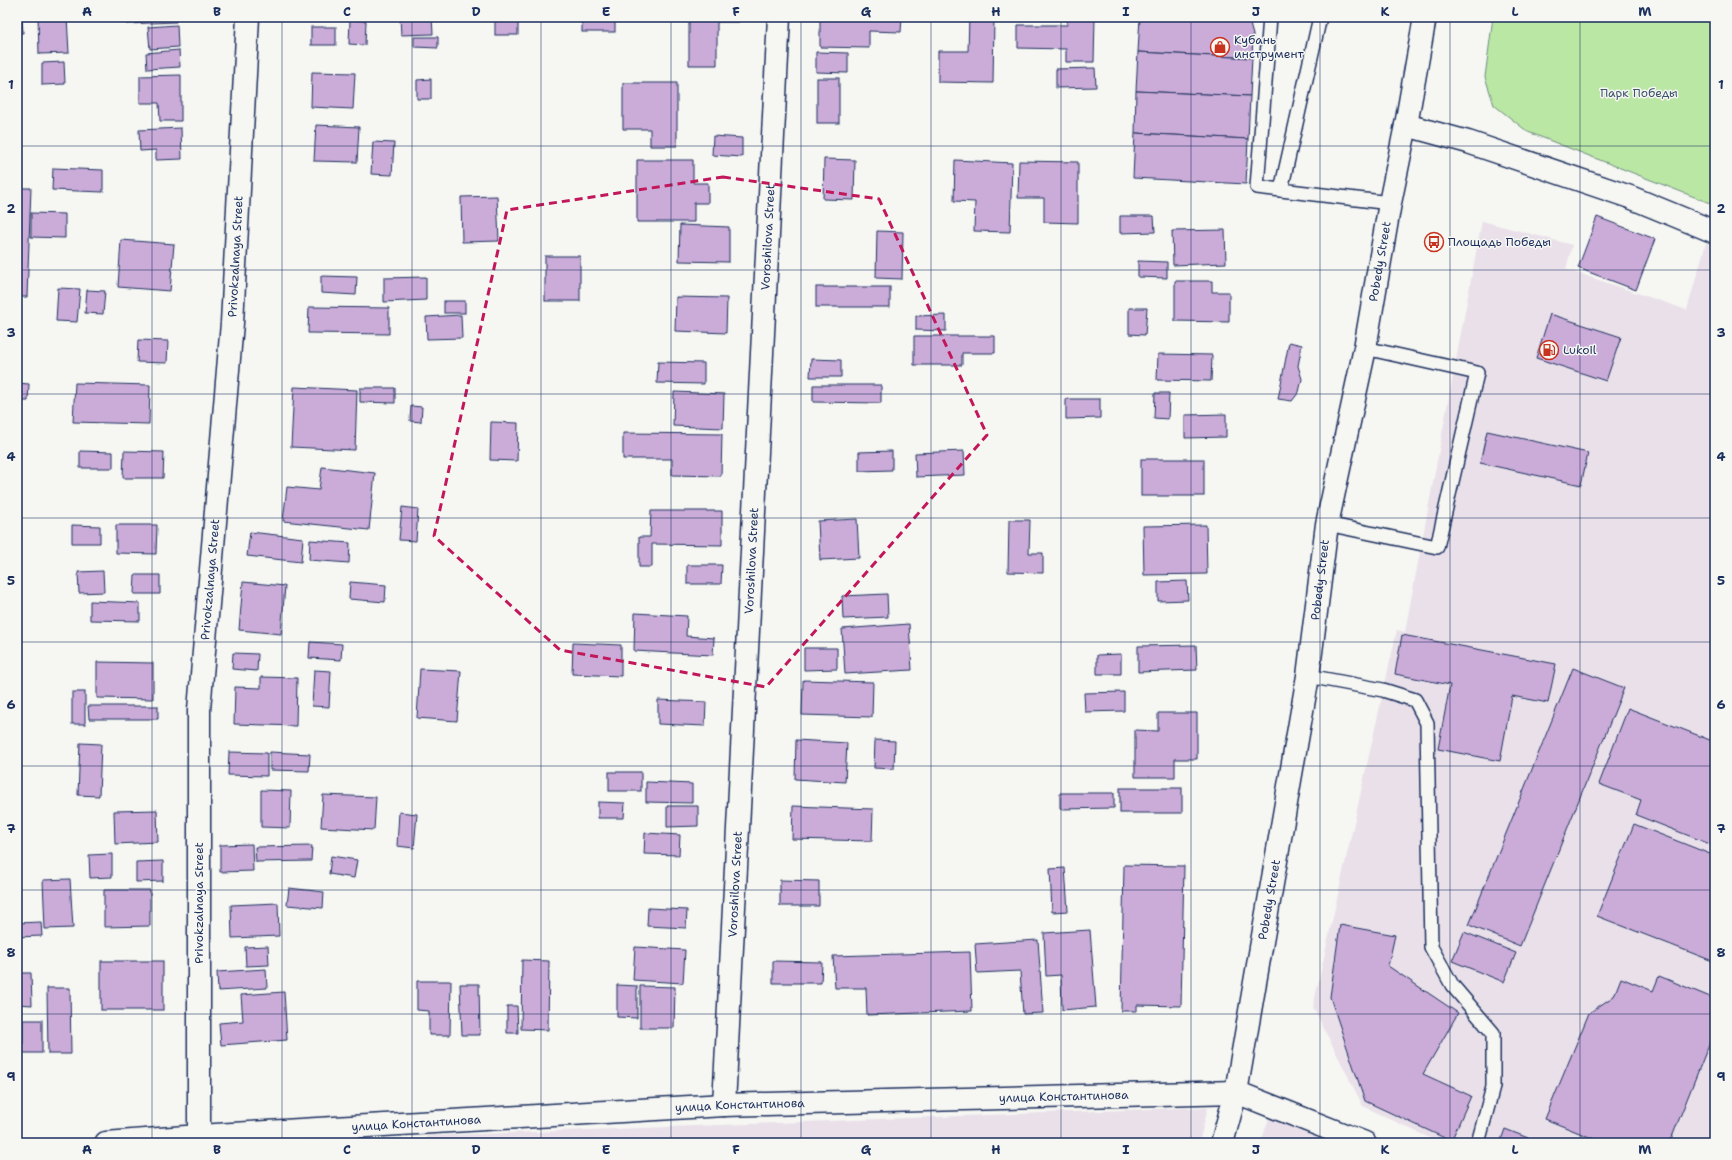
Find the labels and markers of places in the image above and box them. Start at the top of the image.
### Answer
place label: Кубань инструмент [1234,32,1304,62]
shop icon: Кубань инструмент [1209,36,1231,58]
bus stop icon: Площадь Победы [1423,231,1445,253]
place label: Площадь Победы [1448,234,1551,250]
fuel station icon: Lukoil [1538,339,1560,361]
place label: Lukoil [1563,342,1597,358]

